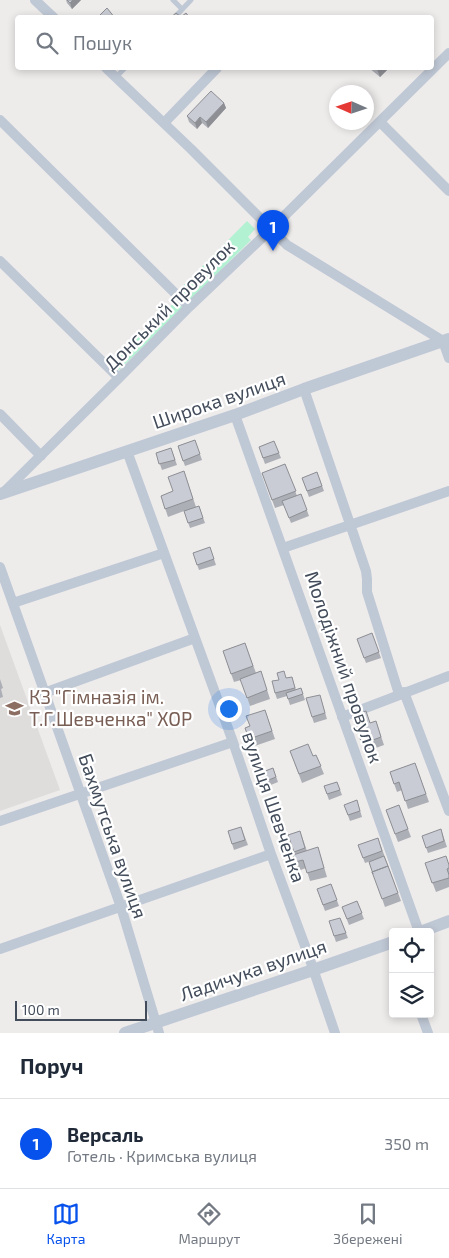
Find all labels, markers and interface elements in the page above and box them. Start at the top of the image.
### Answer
search box [15,15,434,70]
icon: search [33,29,61,57]
text: Пошук [73,31,132,54]
north arrow [329,85,374,130]
pin: 1 [257,210,289,251]
street label: Донський провулок [99,235,239,375]
street label: Широка вулиця [149,366,289,434]
street label: Молодіжний провулок [300,568,388,766]
place label: КЗ "Гімназія ім. Т.Г.Шевченка" ХОР [29,685,192,730]
your location [216,696,242,722]
school or university icon: КЗ "Гімназія ім. Т.Г.Шевченка" ХОР [5,698,25,718]
street label: вулиця Шевченка [237,728,311,886]
street label: Бахмутська вулиця [74,750,152,922]
map controls [389,928,434,1018]
button: locate [389,928,434,973]
street label: Ладичука вулиця [176,934,330,1006]
button: layers [389,973,434,1018]
scale bar [15,998,148,1021]
text: 100 m [22,1001,60,1018]
text: Поруч [20,1053,83,1078]
text: Версаль [67,1123,143,1146]
text: 1 [33,1134,39,1153]
text: 350 m [384,1134,429,1153]
text: Готель · Кримська вулиця [67,1146,257,1165]
tab: Карта [47,1200,85,1247]
tab: Маршрут [178,1200,240,1247]
tab: Збережені [333,1200,402,1247]

